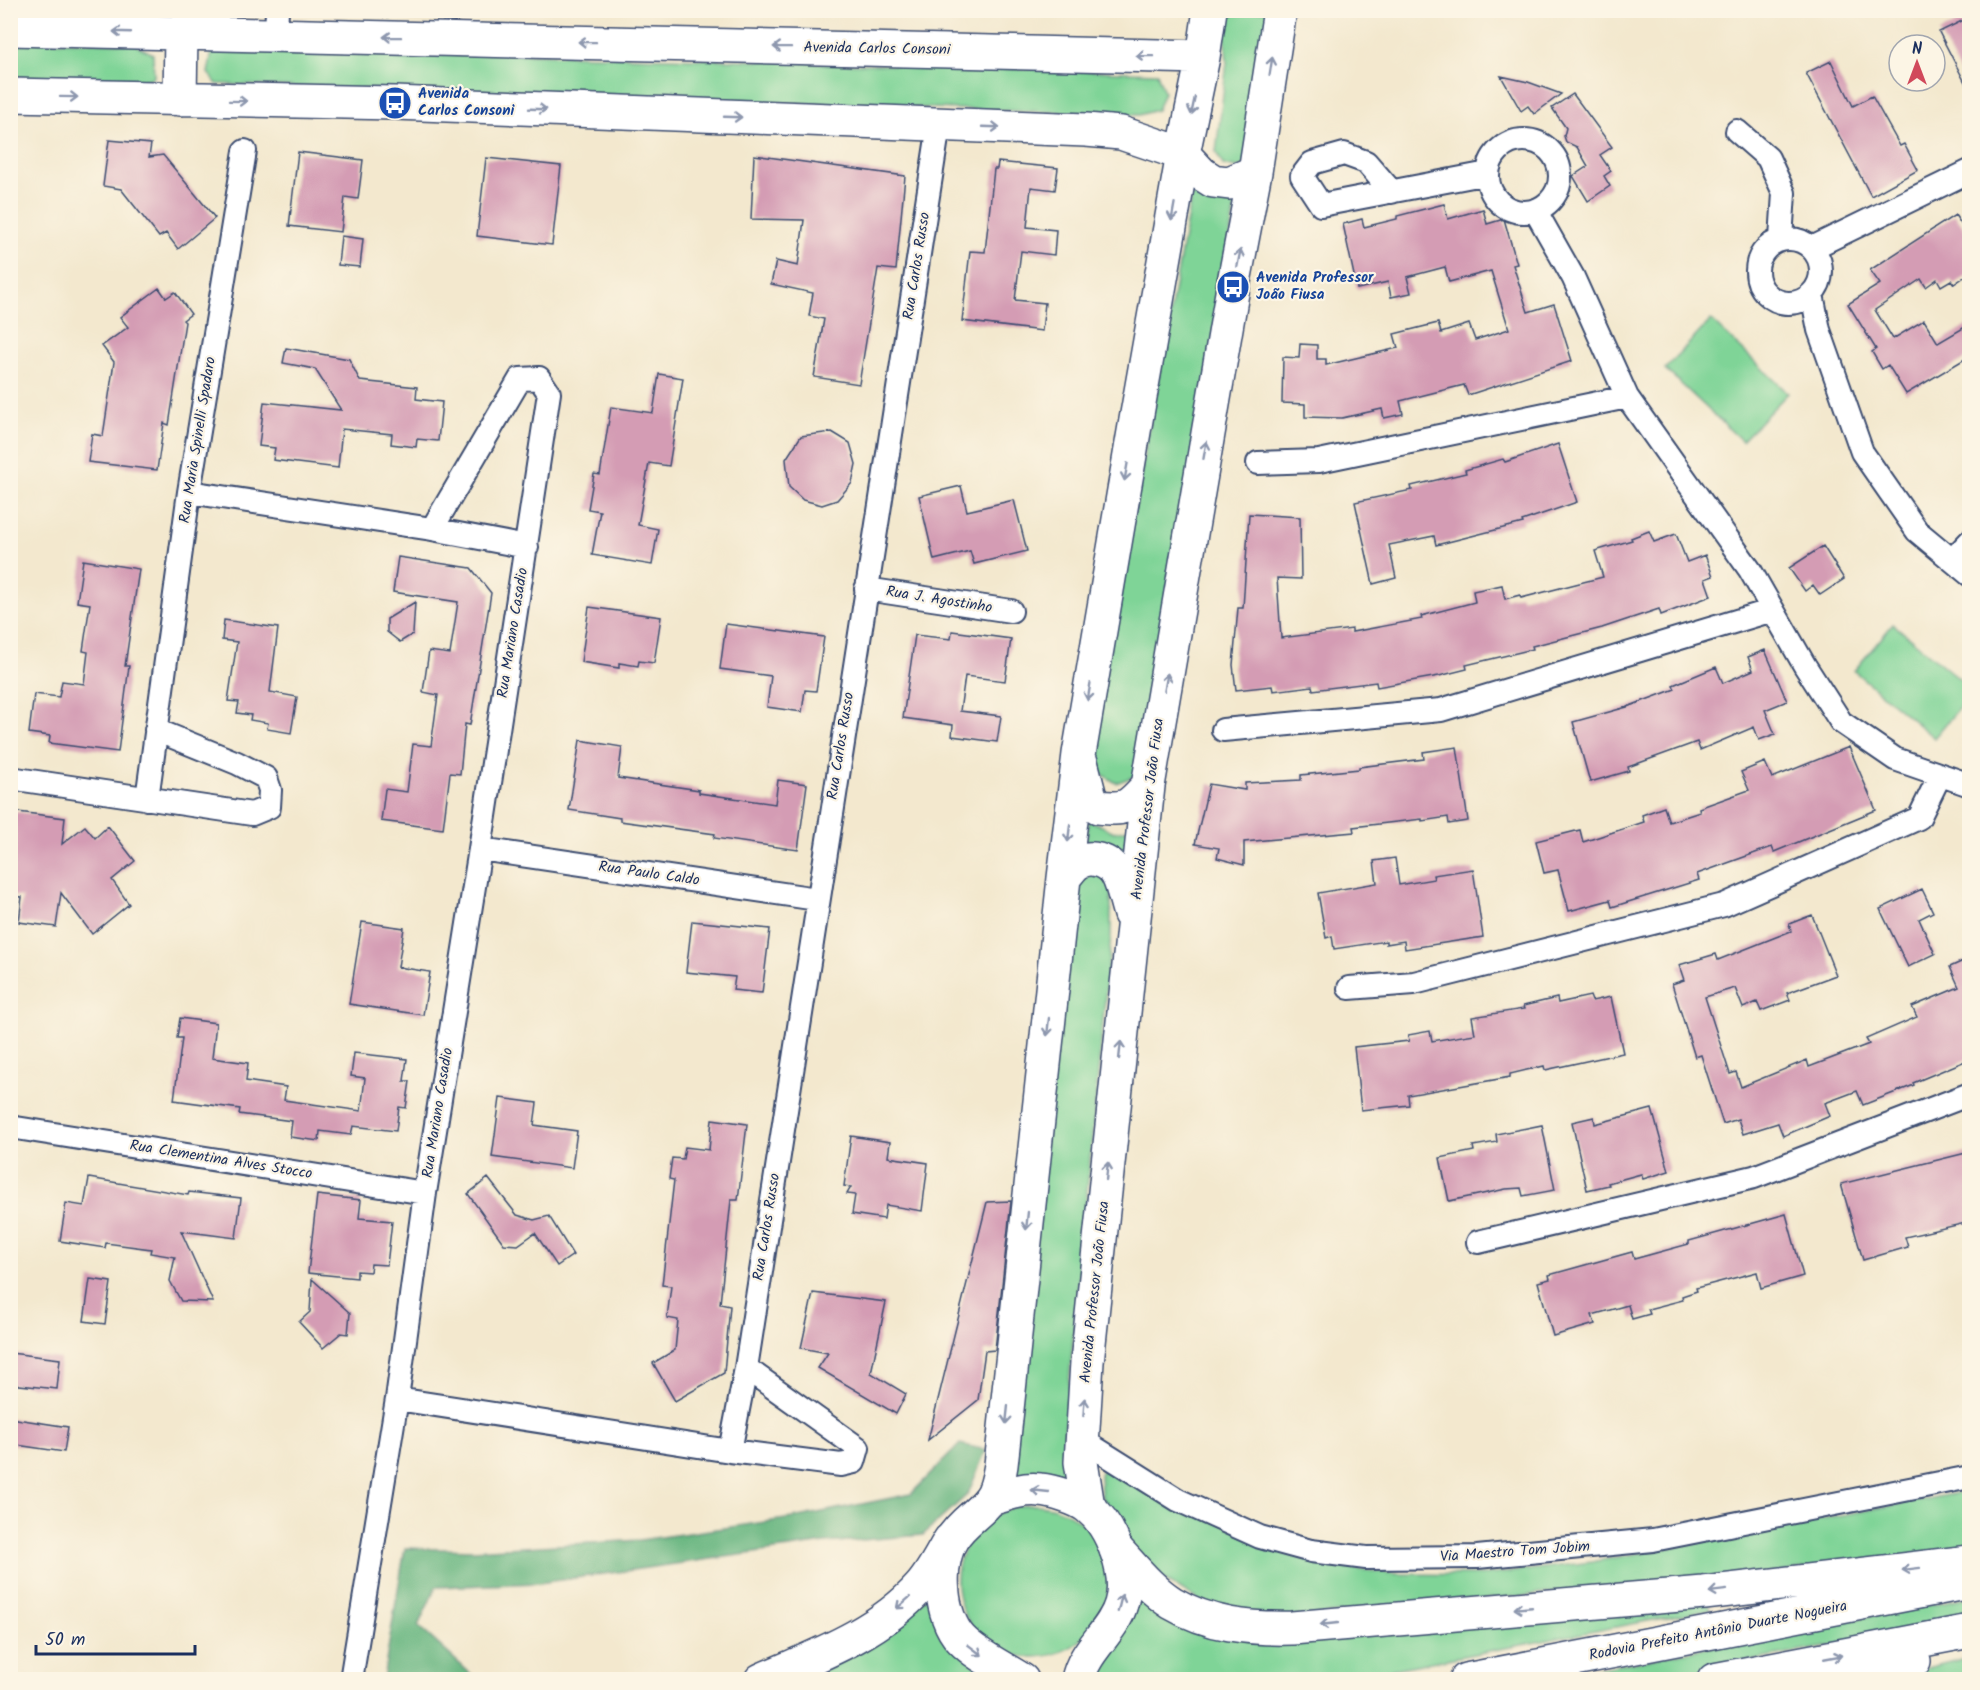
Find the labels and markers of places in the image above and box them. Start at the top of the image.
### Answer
place label: Avenida Carlos Consoni [418,82,516,123]
bus stop icon: Avenida Carlos Consoni [377,85,413,121]
place label: Avenida Professor João Fiusa [1256,266,1374,307]
bus stop icon: Avenida Professor João Fiusa [1215,269,1251,305]

